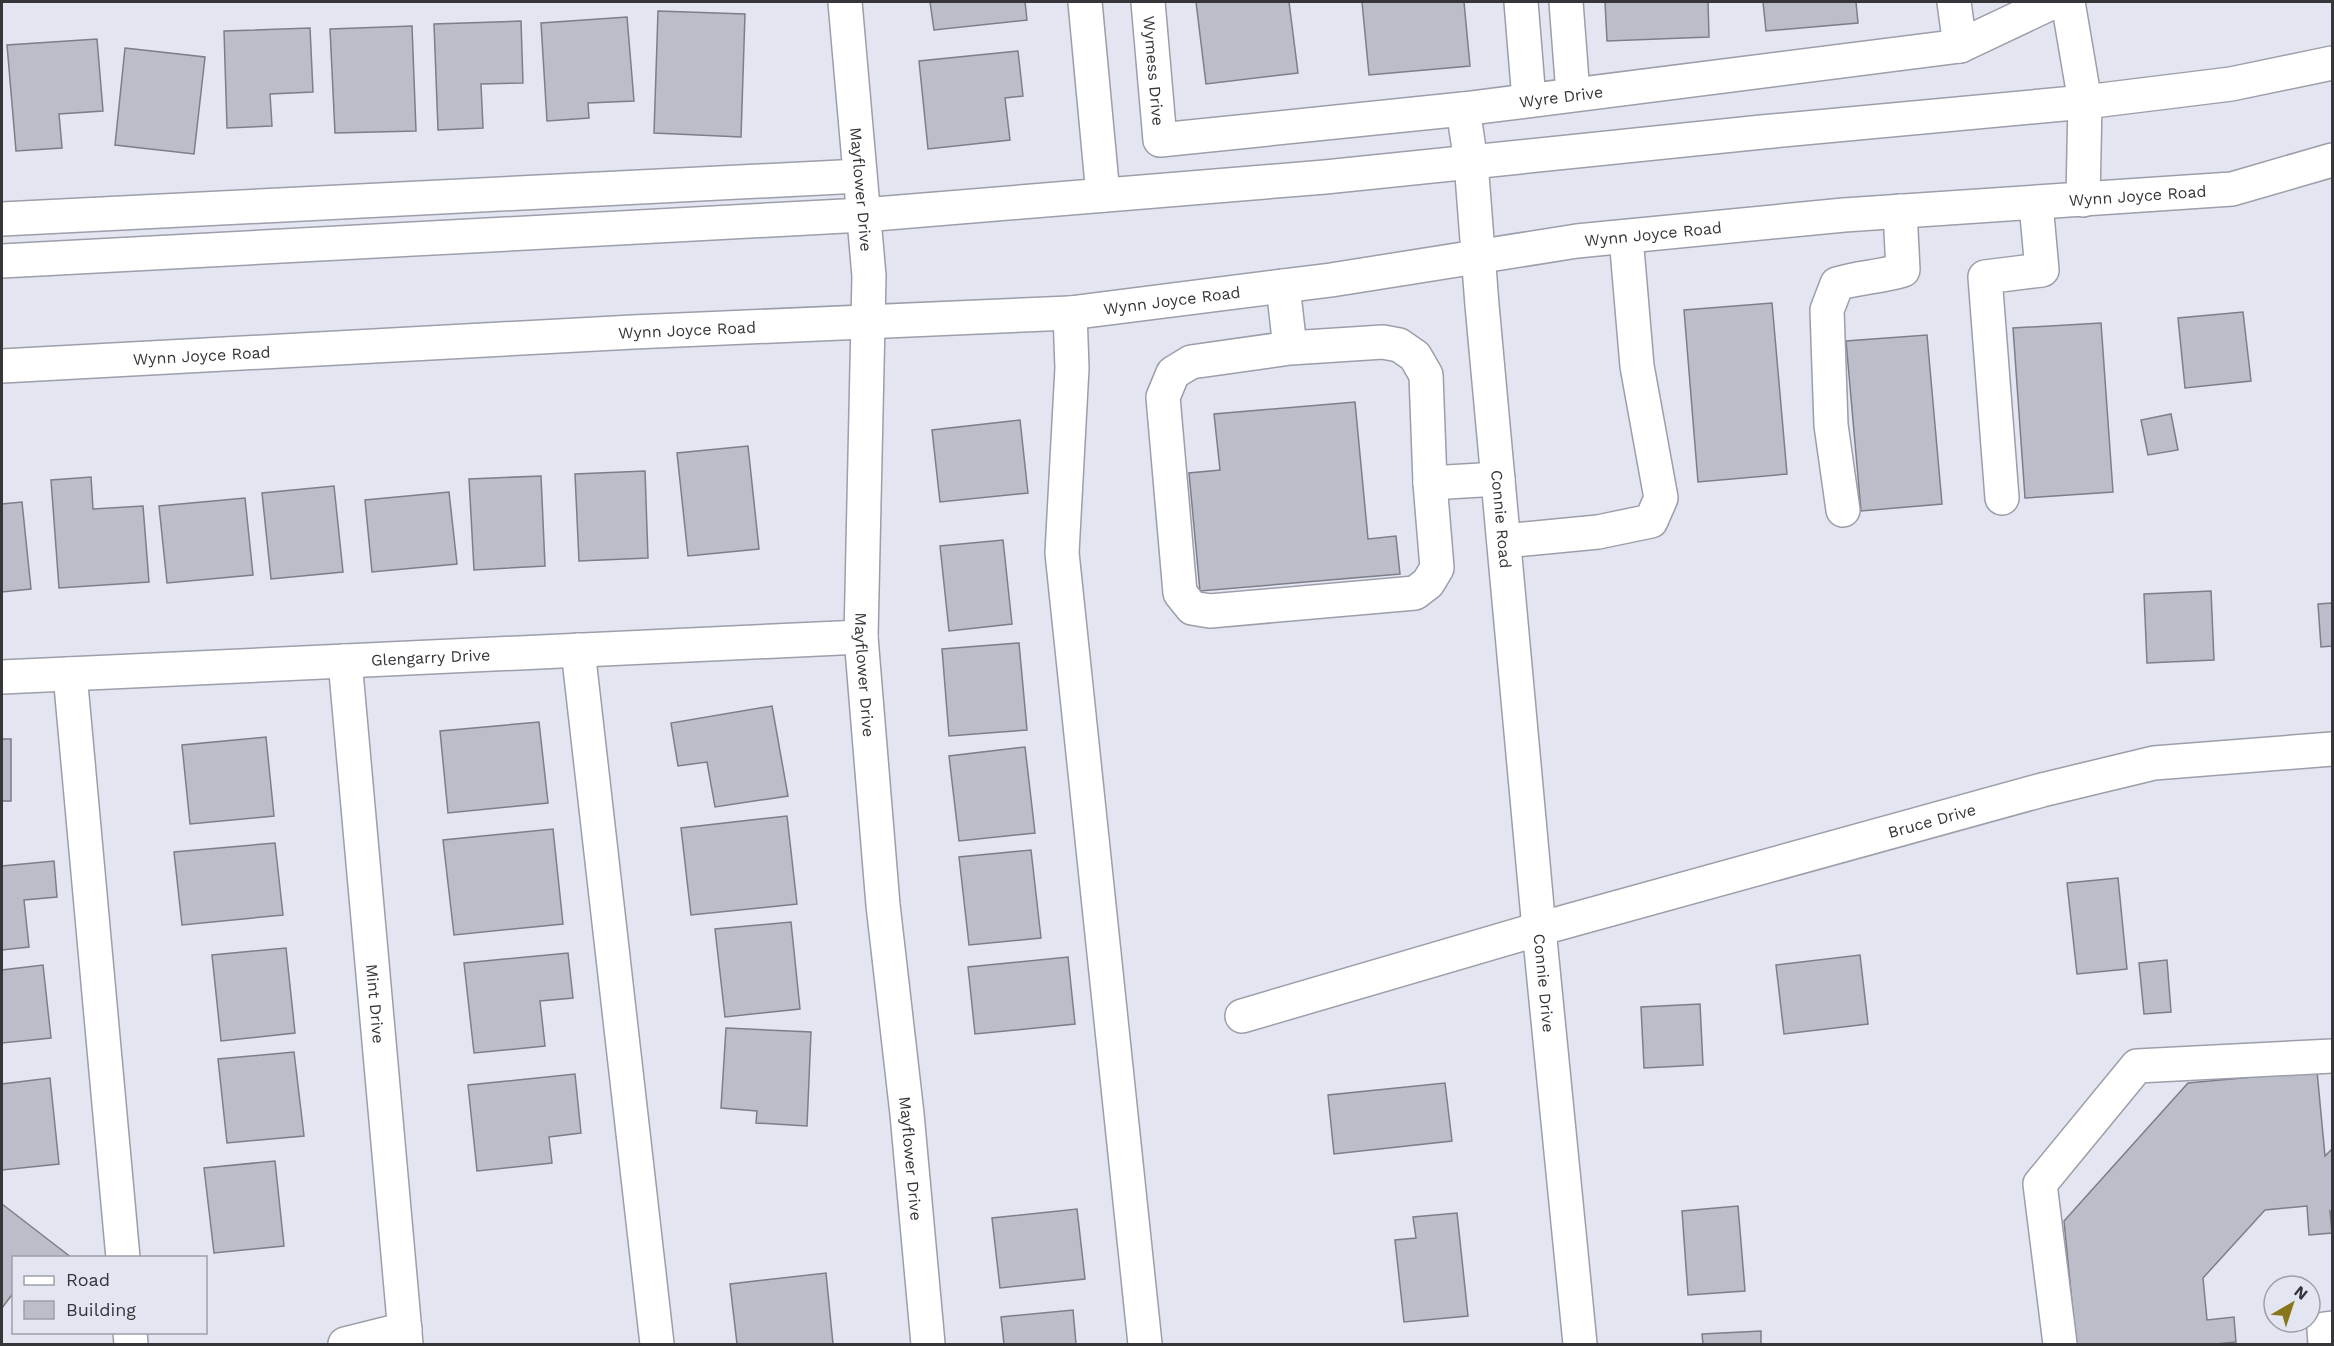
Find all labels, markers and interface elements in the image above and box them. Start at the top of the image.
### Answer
street label: Wymess Drive [1139,15,1168,127]
street label: Wyre Drive [1518,82,1604,112]
street label: Mayflower Drive [846,126,876,252]
street label: Wynn Joyce Road [2068,182,2207,210]
street label: Wynn Joyce Road [1584,218,1723,250]
street label: Wynn Joyce Road [1102,283,1242,319]
street label: Wynn Joyce Road [618,318,756,343]
street label: Wynn Joyce Road [132,343,271,369]
street label: Connie Road [1487,469,1515,569]
street label: Mayflower Drive [851,612,878,738]
street label: Glengarry Drive [370,645,491,670]
street label: Bruce Drive [1886,800,1978,842]
street label: Connie Drive [1530,933,1558,1033]
street label: Mint Drive [362,963,388,1044]
street label: Mayflower Drive [895,1095,926,1221]
legend [12,1256,207,1334]
text: Road [66,1269,110,1290]
north arrow [2262,1274,2322,1334]
text: N [2291,1282,2312,1304]
text: Building [66,1299,136,1320]

